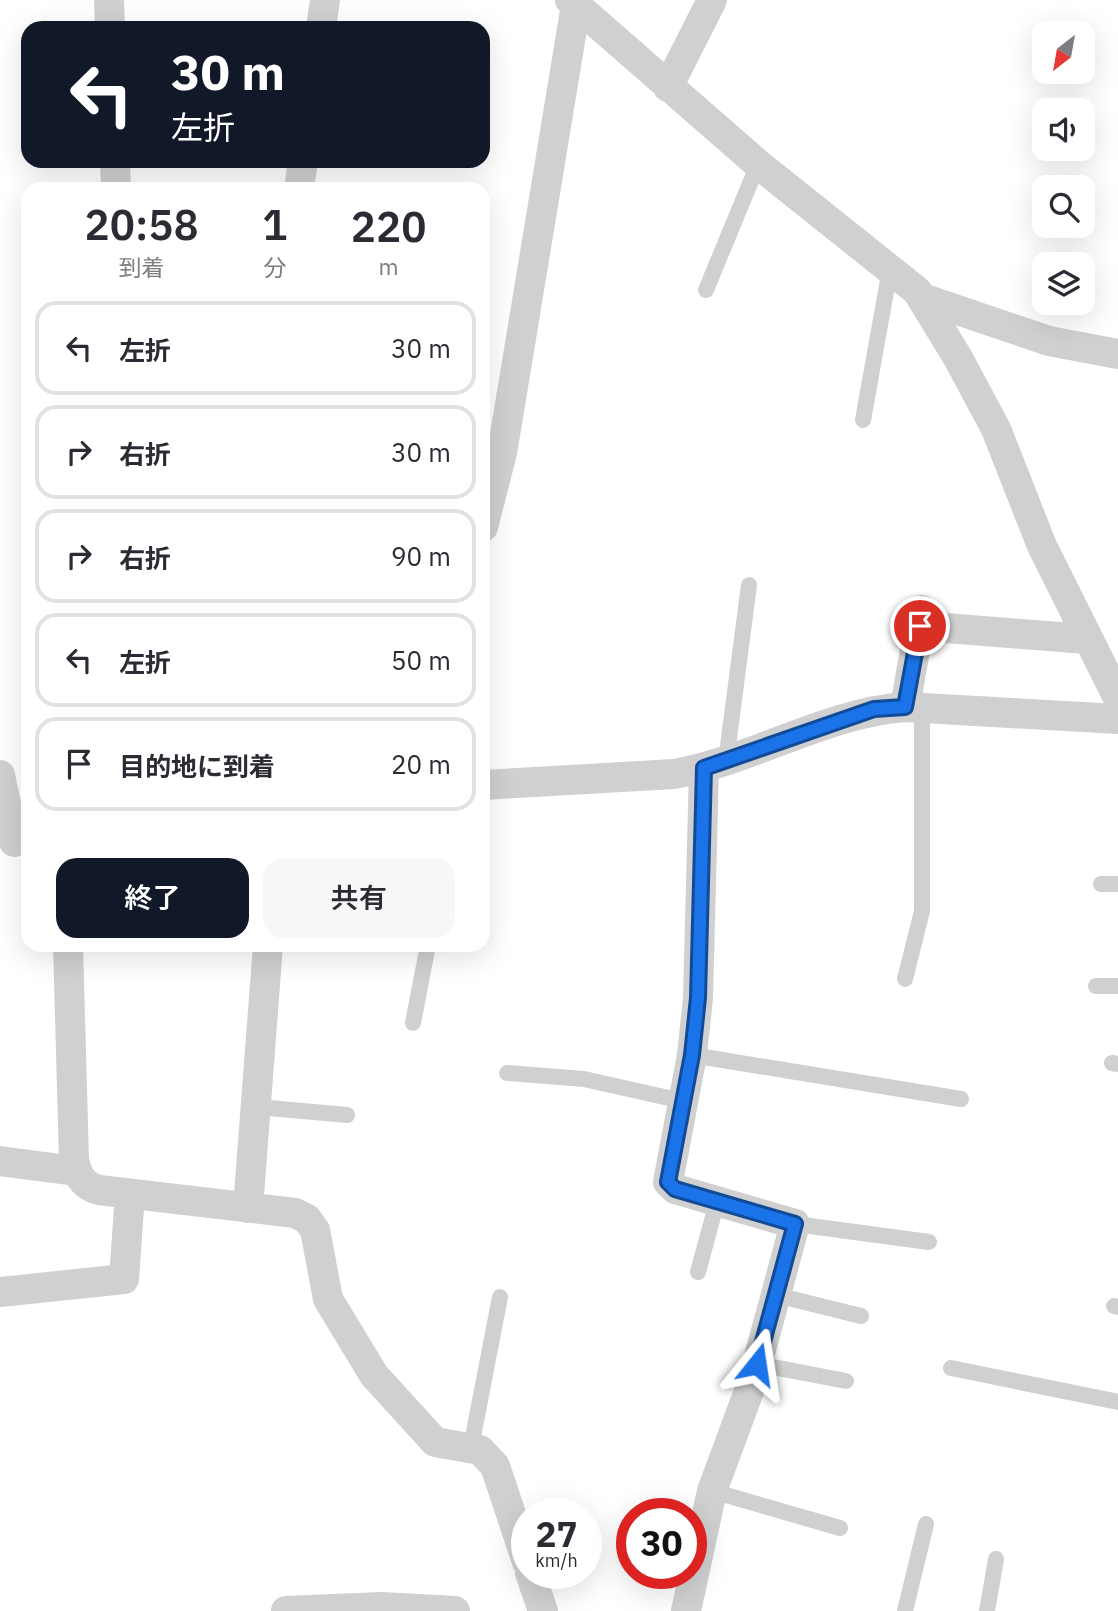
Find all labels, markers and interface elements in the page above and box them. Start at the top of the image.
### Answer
north arrow [1032,21,1096,84]
map controls [1032,21,1095,315]
text: 30 m [171,40,285,103]
icon: left [56,49,147,140]
button: sound [1032,98,1095,161]
text: 左折 [171,106,235,148]
button: search [1032,175,1095,238]
text: 20:58 [84,197,199,252]
text: 1 [262,197,287,252]
text: 220 [351,199,426,254]
text: m [379,251,399,281]
text: 到着 [119,252,165,282]
text: 分 [263,252,286,282]
button: layers [1032,252,1095,315]
icon: left [60,329,98,367]
text: 30 m [391,331,451,365]
text: 左折 [119,333,171,367]
icon: right [60,433,98,471]
text: 30 m [391,435,451,469]
text: 右折 [119,437,171,471]
icon: right [60,537,98,575]
text: 90 m [391,539,451,573]
text: 右折 [119,541,171,575]
pin [890,596,950,656]
icon: arrive [901,607,939,645]
icon: left [60,641,98,679]
text: 50 m [391,643,451,677]
text: 左折 [119,645,171,679]
icon: arrive [60,745,98,783]
text: 20 m [391,747,451,781]
text: 目的地に到着 [119,749,275,783]
button: 終了 [56,858,249,938]
button: 共有 [263,858,455,938]
position arrow [720,1327,794,1401]
speed limit sign: 30 [616,1498,707,1589]
text: 27 [535,1511,578,1557]
text: km/h [535,1549,578,1572]

